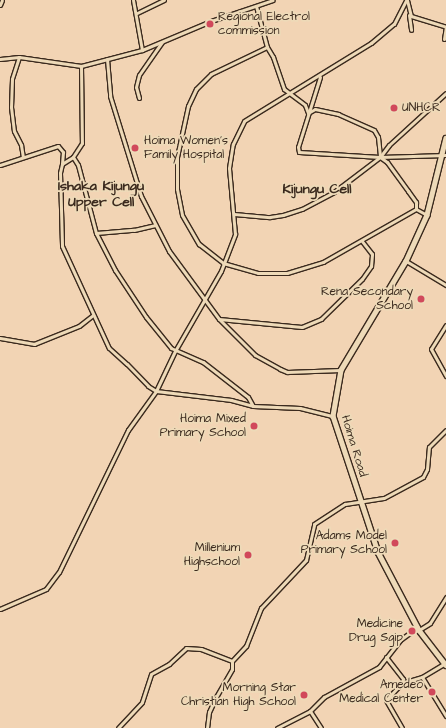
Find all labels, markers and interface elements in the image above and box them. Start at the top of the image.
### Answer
place label: Regional Electrol commission [218,10,310,38]
marker: Regional Electrol commission [205,19,215,29]
place label: UNHCR [402,101,441,115]
marker: UNHCR [389,103,399,113]
place label: Hoima Women’s Family Hospital [144,134,228,162]
marker: Hoima Women’s Family Hospital [129,142,141,154]
district label: Ishaka Kijungu Upper Cell [58,178,144,210]
district label: Kijungu Cell [282,181,352,197]
place label: Rena Secondary School [321,285,413,313]
marker: Rena Secondary School [416,294,426,304]
place label: Hoima Mixed Primary School [160,412,246,440]
street label: Hoima Road [338,413,370,479]
marker: Hoima Mixed Primary School [249,421,259,431]
place label: Adams Model Primary School [301,529,387,557]
marker: Adams Model Primary School [390,538,400,548]
place label: Millenium Highschool [184,541,240,569]
marker: Millenium Highschool [243,550,253,560]
place label: Medicine Drug Sgip [349,617,403,645]
marker: Medicine Drug Sgip [406,625,418,637]
place label: Amedeo Medical Center [339,678,423,706]
place label: Morning Star Christian High School [181,681,296,709]
marker: Amedeo Medical Center [426,686,438,698]
marker: Morning Star Christian High School [299,690,309,700]

